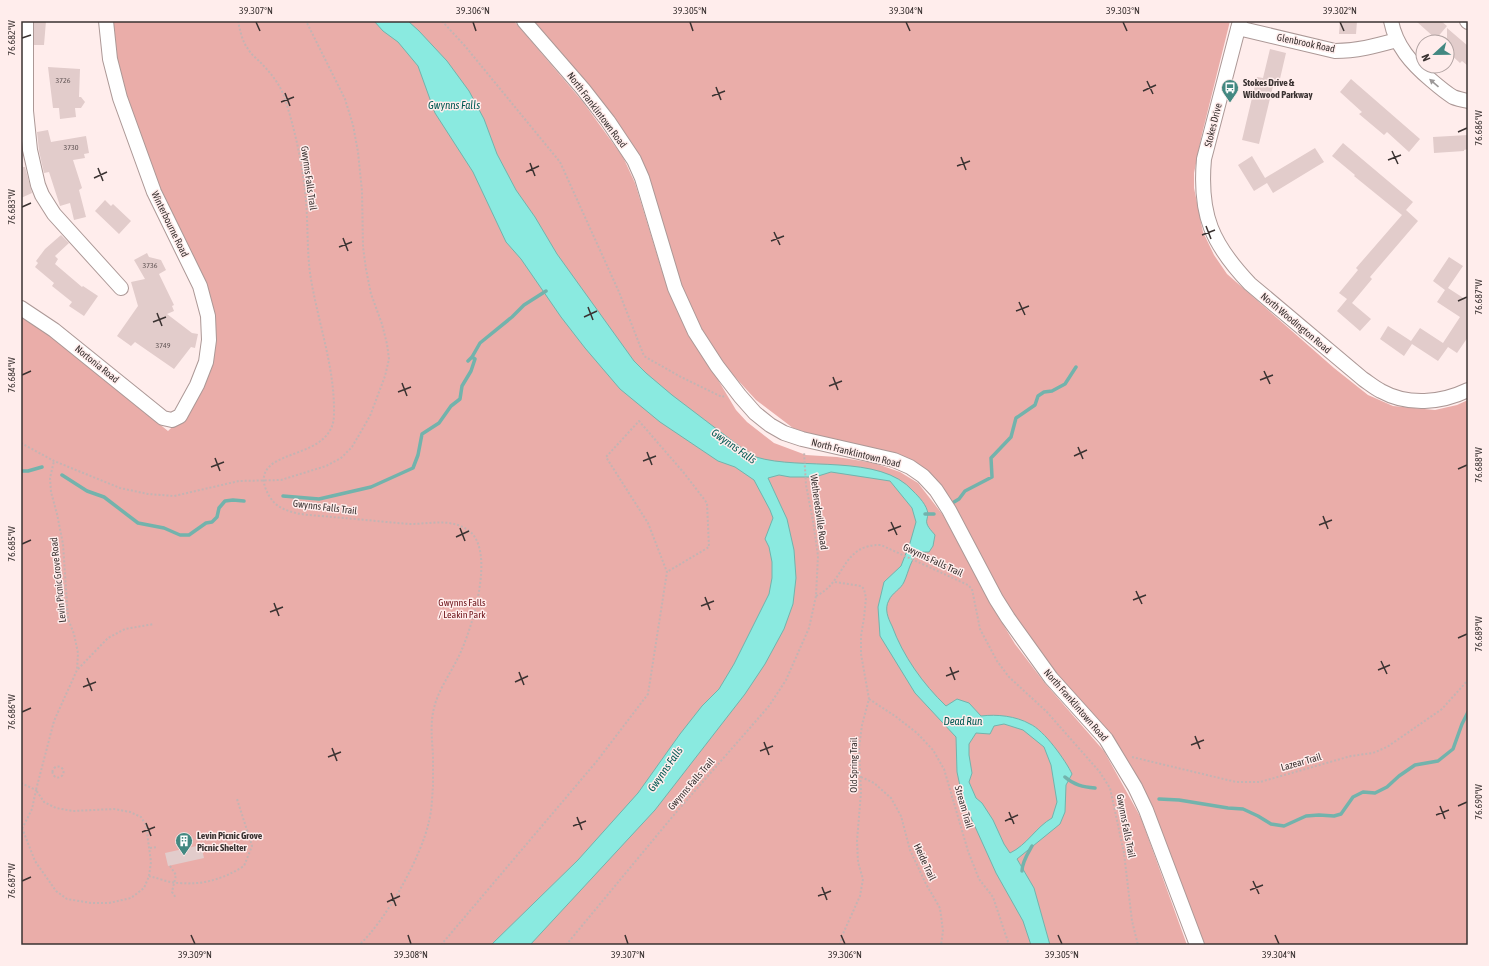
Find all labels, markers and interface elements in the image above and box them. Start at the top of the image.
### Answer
text: 39.307°N [239,5,273,16]
text: 39.306°N [456,5,490,16]
text: 39.305°N [673,5,707,16]
text: 39.304°N [889,5,923,16]
text: 39.303°N [1106,5,1140,16]
text: 39.302°N [1323,5,1357,16]
text: 76.682°W [6,20,17,56]
street label: Glenbrook Road [1276,31,1336,55]
north arrow [1415,34,1455,74]
text: N [1419,52,1433,63]
street label: North Franklintown Road [565,70,629,150]
house number: 3726 [55,76,71,85]
place label: Stokes Drive & Wildwood Parkway [1242,77,1313,100]
bus stop icon: Stokes Drive & Wildwood Parkway [1220,78,1240,103]
one-way arrow [1429,78,1440,87]
water label: Gwynns Falls [428,99,480,111]
street label: Stokes Drive [1202,102,1224,148]
text: 76.686°W [1473,110,1484,146]
house number: 3730 [63,143,79,152]
street label: Gwynns Falls Trail [299,145,319,211]
text: 76.683°W [6,189,17,225]
street label: Winterbourne Road [149,189,191,259]
house number: 3736 [142,261,158,270]
text: 76.687°W [1473,279,1484,315]
street label: North Woodington Road [1259,291,1333,356]
house number: 3749 [155,341,171,350]
street label: Nortonia Road [73,343,121,385]
text: 76.684°W [6,357,17,393]
water label: Gwynns Falls [709,426,759,466]
street label: North Franklintown Road [810,437,902,469]
text: 76.688°W [1473,447,1484,483]
street label: Wetheredsville Road [808,474,830,551]
street label: Gwynns Falls Trail [292,498,358,516]
text: 76.685°W [6,526,17,562]
street label: Levin Picnic Grove Road [48,537,68,623]
street label: Gwynns Falls Trail [901,541,965,579]
park label: Gwynns Falls / Leakin Park [438,597,486,620]
text: 76.689°W [1473,616,1484,652]
street label: North Franklintown Road [1042,667,1110,743]
text: 76.686°W [6,694,17,730]
water label: Dead Run [944,715,983,727]
street label: Old Spring Trail [848,737,859,793]
water label: Gwynns Falls [645,744,685,794]
street label: Lazear Trail [1279,751,1323,773]
street label: Gwynns Falls Trail [666,756,717,812]
street label: Stream Trail [953,784,975,830]
text: 76.690°W [1473,784,1484,820]
street label: Gwynns Falls Trail [1114,793,1138,859]
place label: Levin Picnic Grove Picnic Shelter [197,830,263,853]
building icon: Levin Picnic Grove Picnic Shelter [174,831,194,856]
street label: Heide Trail [912,842,938,883]
text: 76.687°W [6,863,17,899]
text: 39.309°N [178,949,212,960]
text: 39.308°N [394,949,428,960]
text: 39.307°N [611,949,645,960]
text: 39.306°N [828,949,862,960]
text: 39.305°N [1045,949,1079,960]
text: 39.304°N [1262,949,1296,960]

